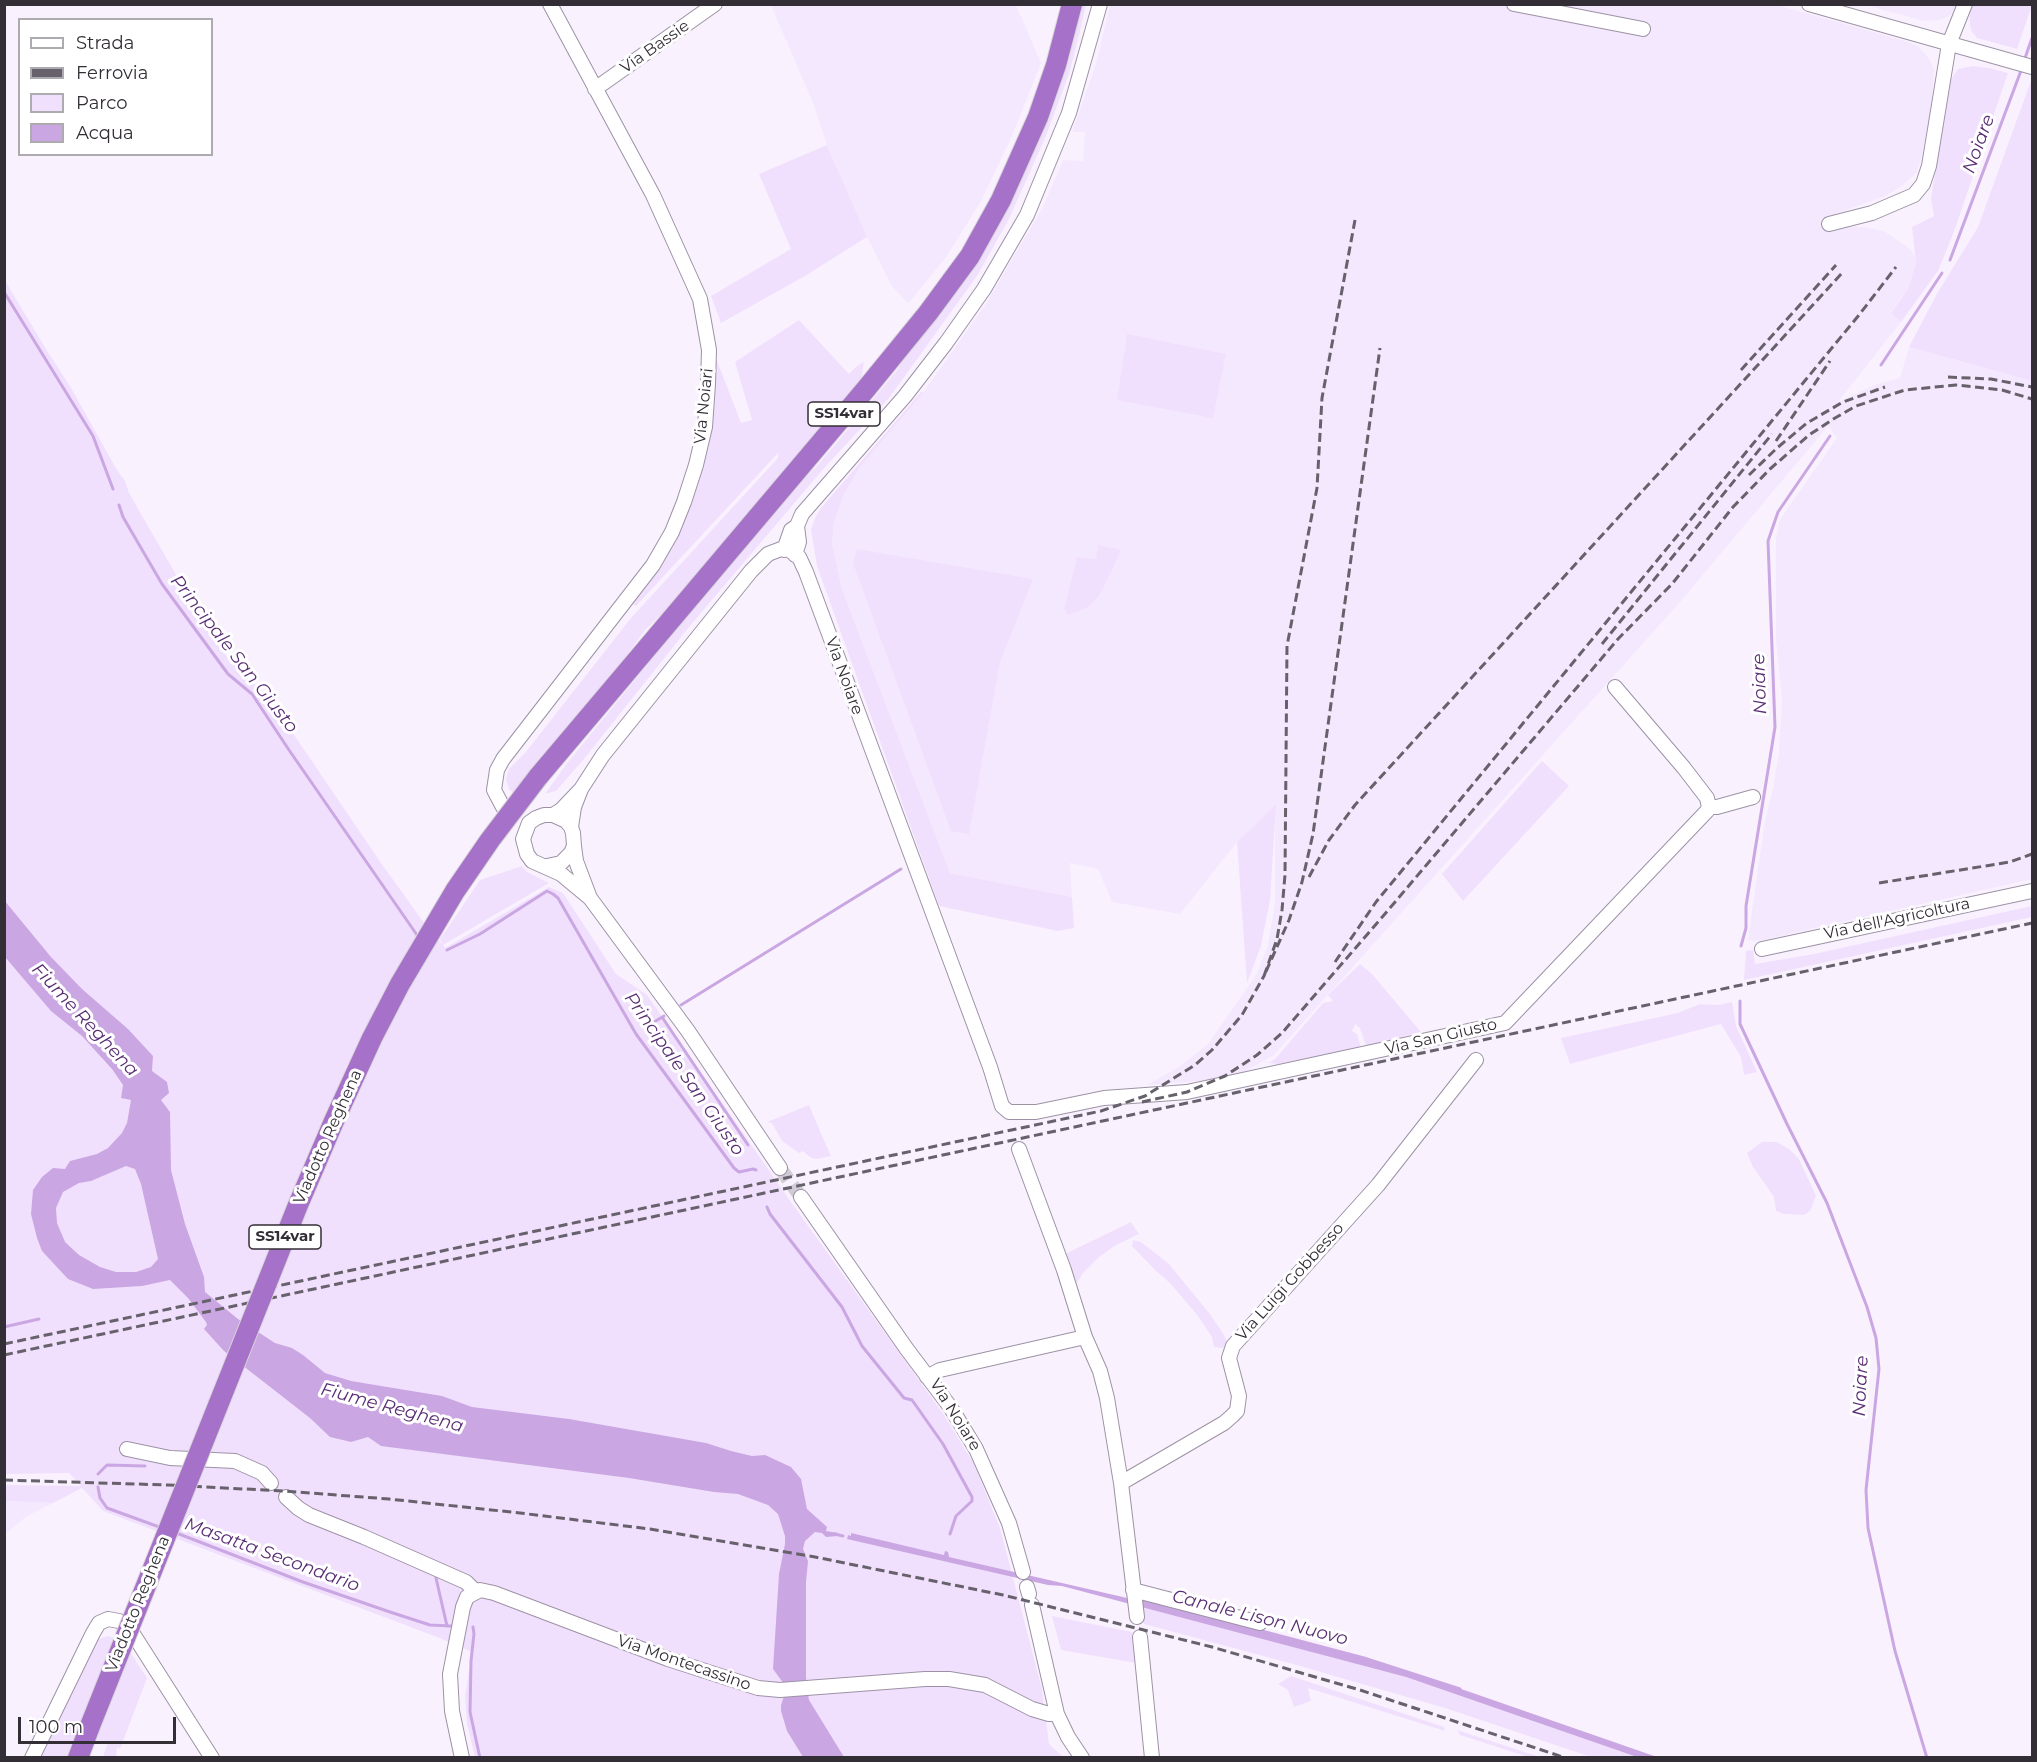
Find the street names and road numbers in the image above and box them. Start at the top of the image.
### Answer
street label: Via Bassie [617,16,693,78]
street label: Via Noiari [690,367,718,445]
road number: SS14var [808,402,880,426]
street label: Via Noiare [821,634,867,718]
street label: Via dell'Agricoltura [1822,894,1972,944]
street label: Via San Giusto [1383,1015,1499,1059]
street label: Viadotto Reghena [290,1067,366,1207]
street label: Via Luigi Gobbesso [1232,1219,1348,1345]
road number: SS14var [249,1225,321,1249]
street label: Via Noiare [925,1375,985,1455]
street label: Viadotto Reghena [102,1533,174,1675]
street label: Via Montecassino [615,1631,753,1695]

